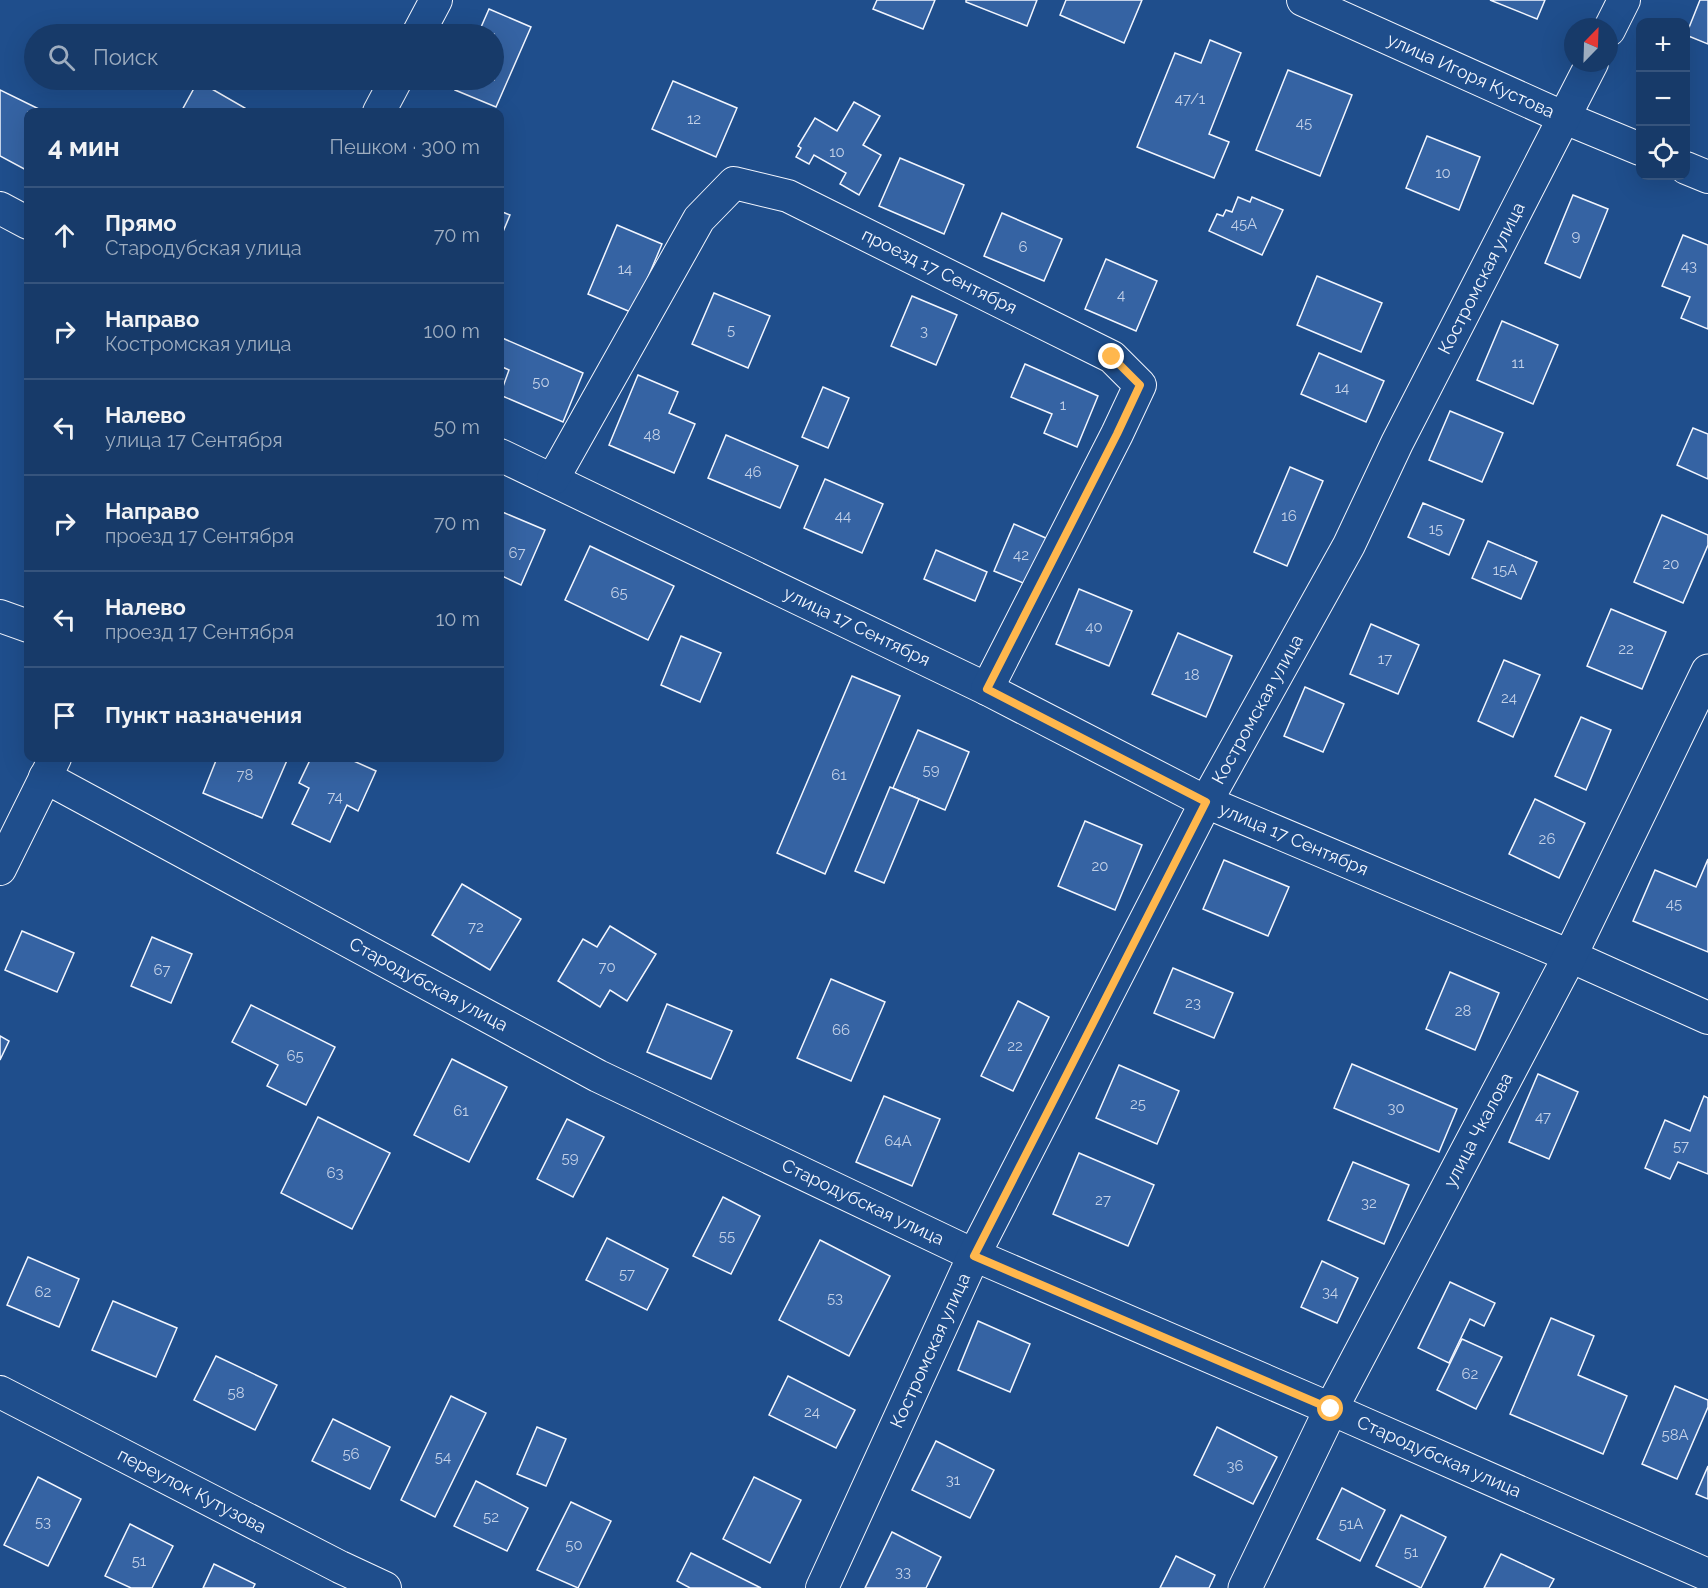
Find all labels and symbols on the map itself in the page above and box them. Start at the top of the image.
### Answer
north arrow [1564,18,1618,72]
street label: улица Игоря Кустова [1384,28,1558,122]
house number: 47/1 [1175,90,1206,108]
house number: 12 [687,110,701,128]
house number: 45 [1296,114,1312,132]
house number: 10 [829,143,845,161]
house number: 10 [1435,164,1451,182]
street label: Костромская улица [1433,199,1529,358]
house number: 45А [1231,215,1257,233]
street label: проезд 17 Сентября [859,223,1021,318]
house number: 9 [1572,227,1581,245]
house number: 6 [1018,238,1028,256]
house number: 43 [1681,257,1697,275]
house number: 14 [618,260,632,278]
house number: 4 [1117,286,1125,304]
house number: 5 [727,321,735,339]
house number: 3 [920,322,928,340]
route end [1098,343,1124,369]
house number: 11 [1512,354,1525,372]
house number: 50 [532,373,550,391]
house number: 14 [1335,379,1349,397]
house number: 1 [1060,396,1067,414]
house number: 48 [643,426,661,444]
house number: 46 [744,463,762,481]
house number: 44 [835,507,851,525]
house number: 16 [1281,507,1297,525]
house number: 15 [1429,520,1443,538]
house number: 67 [508,544,526,562]
house number: 42 [1013,546,1029,564]
house number: 20 [1663,555,1680,573]
house number: 15А [1493,561,1517,579]
street label: улица 17 Сентября [781,582,934,670]
house number: 65 [610,584,628,602]
house number: 40 [1085,618,1103,636]
street label: Костромская улица [1207,631,1307,788]
house number: 22 [1618,640,1634,658]
house number: 17 [1378,650,1392,668]
house number: 18 [1184,666,1200,684]
house number: 24 [1501,689,1517,707]
house number: 59 [923,761,940,779]
house number: 78 [237,766,254,784]
house number: 61 [831,766,847,784]
house number: 74 [327,788,343,806]
street label: улица 17 Сентября [1216,798,1372,879]
house number: 26 [1539,830,1555,848]
house number: 20 [1092,857,1109,875]
house number: 45 [1666,895,1682,913]
house number: 72 [468,918,484,936]
street label: Стародубская улица [346,933,512,1035]
house number: 70 [598,958,616,976]
house number: 67 [153,961,171,979]
house number: 23 [1185,994,1201,1012]
house number: 28 [1455,1002,1471,1020]
house number: 66 [832,1021,850,1039]
house number: 22 [1007,1037,1023,1055]
house number: 65 [286,1047,304,1065]
street label: улица Чкалова [1439,1069,1517,1191]
house number: 25 [1130,1095,1146,1113]
house number: 30 [1387,1099,1405,1117]
house number: 61 [453,1102,469,1120]
house number: 47 [1535,1108,1551,1126]
house number: 64А [884,1132,912,1150]
house number: 57 [1673,1137,1689,1155]
house number: 59 [562,1149,579,1167]
street label: Стародубская улица [779,1154,948,1249]
house number: 63 [326,1164,344,1182]
house number: 27 [1095,1191,1111,1209]
house number: 32 [1361,1194,1377,1212]
house number: 55 [719,1227,735,1245]
house number: 57 [619,1265,635,1283]
street label: Костромская улица [886,1270,974,1431]
house number: 62 [35,1283,52,1301]
house number: 34 [1322,1283,1338,1301]
house number: 53 [827,1289,843,1307]
house number: 62 [1462,1365,1479,1383]
house number: 58 [227,1384,245,1402]
route start [1317,1395,1343,1421]
house number: 24 [804,1403,820,1421]
street label: Стародубская улица [1354,1411,1525,1501]
house number: 58А [1661,1426,1689,1444]
street label: переулок Кутузова [114,1443,270,1537]
house number: 56 [342,1445,360,1463]
house number: 54 [435,1448,451,1466]
house number: 36 [1226,1457,1244,1475]
house number: 31 [946,1471,961,1489]
house number: 52 [483,1508,499,1526]
house number: 53 [35,1513,51,1531]
house number: 51А [1339,1515,1363,1533]
house number: 50 [565,1536,583,1554]
house number: 51 [1404,1543,1419,1561]
house number: 51 [132,1552,147,1570]
house number: 33 [895,1563,911,1581]

